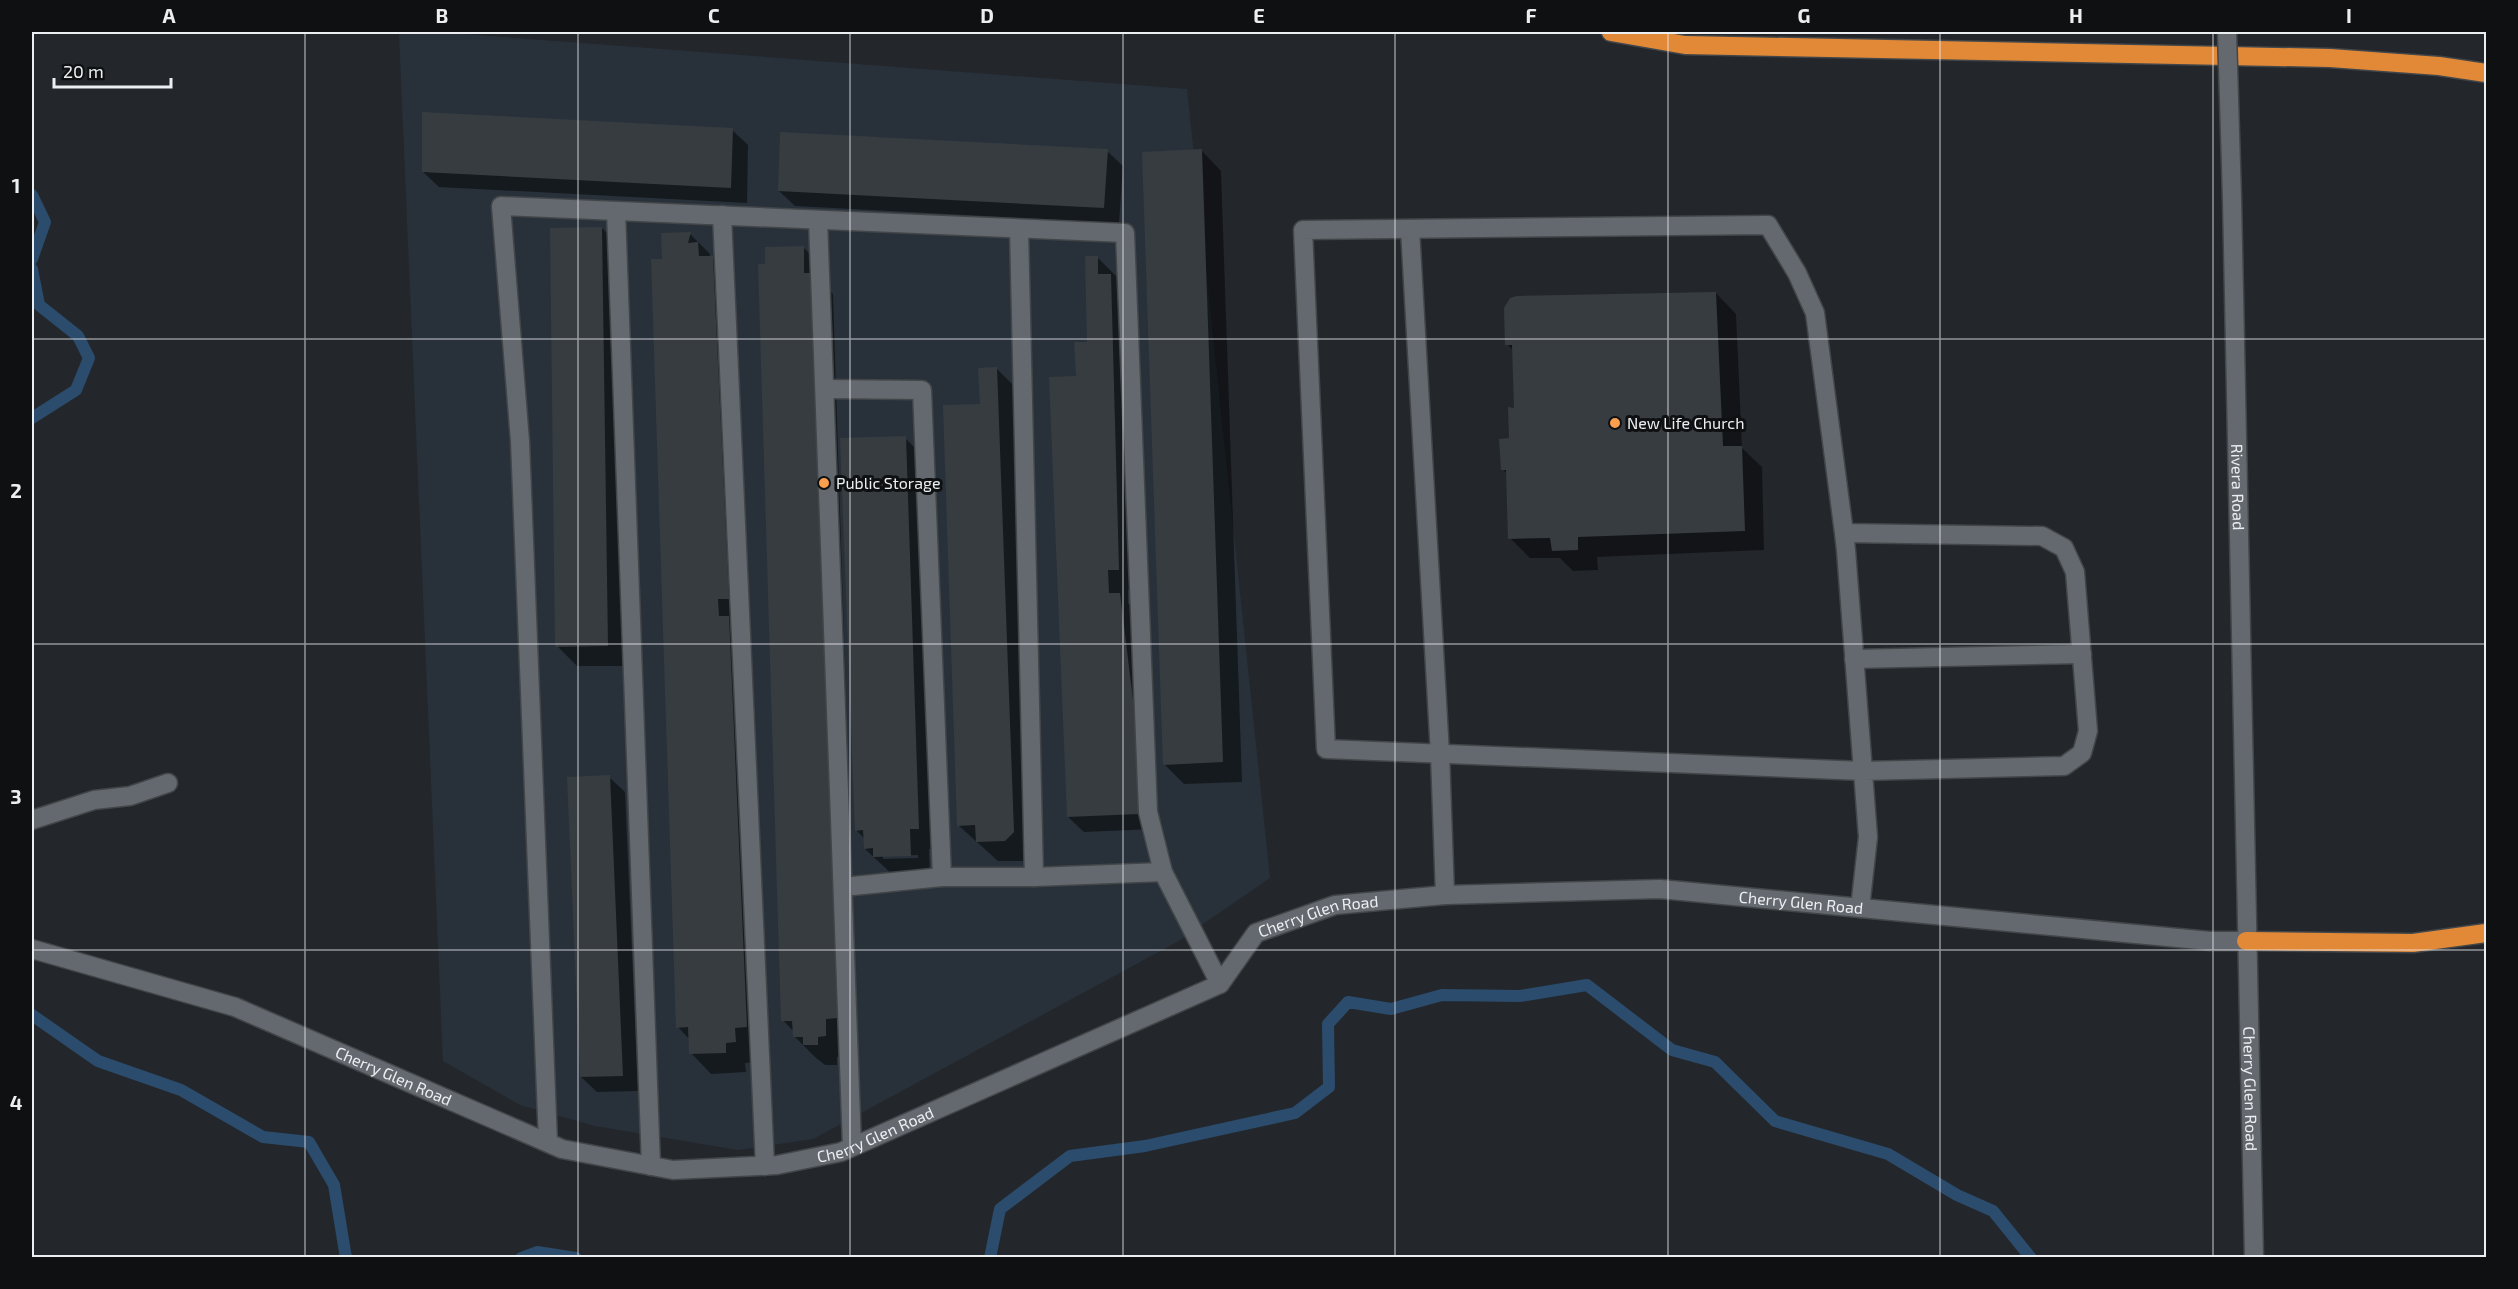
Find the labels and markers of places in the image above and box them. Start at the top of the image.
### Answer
place label: New Life Church [1627,413,1744,432]
marker: New Life Church [1608,416,1622,430]
place label: Public Storage [836,473,941,492]
marker: Public Storage [817,476,831,490]

